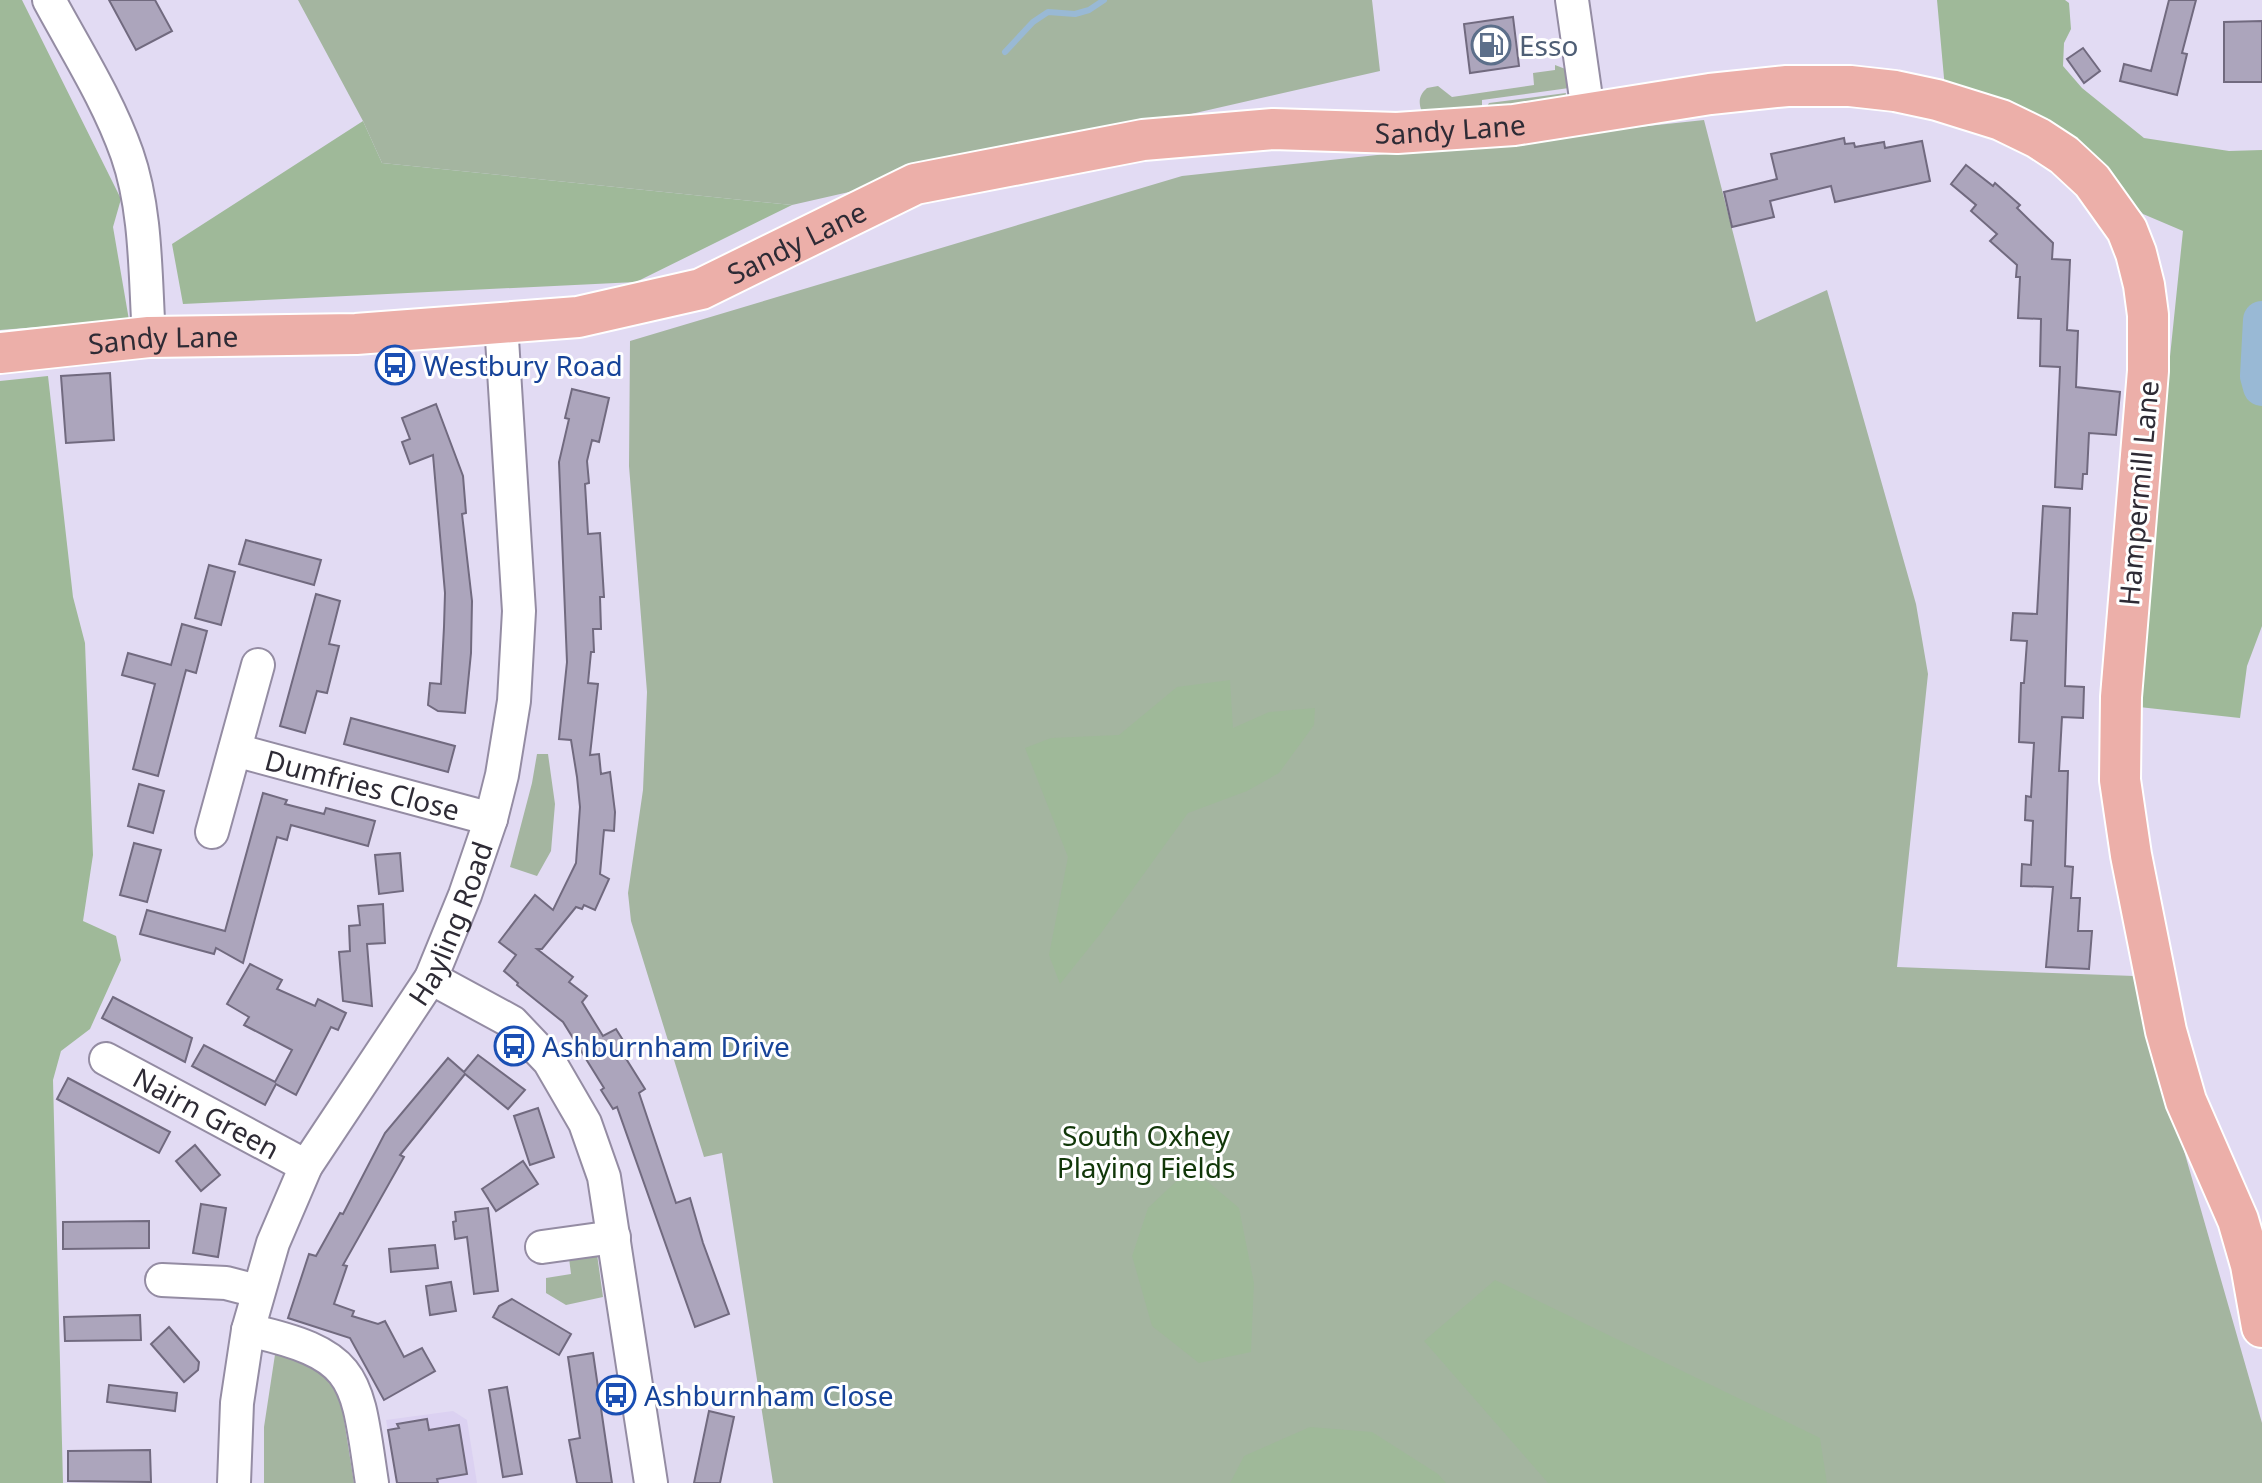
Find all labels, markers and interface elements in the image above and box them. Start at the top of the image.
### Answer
fuel station icon: Esso [1470,24,1512,66]
place label: Esso [1519,26,1578,64]
street label: Sandy Lane [1374,104,1528,152]
street label: Sandy Lane [720,192,872,292]
street label: Sandy Lane [86,317,239,362]
bus stop icon: Westbury Road [374,344,416,386]
place label: Westbury Road [423,346,623,384]
street label: Hampermill Lane [2109,379,2167,607]
street label: Dumfries Close [261,740,464,829]
street label: Hayling Road [399,836,501,1013]
bus stop icon: Ashburnham Drive [493,1025,535,1067]
place label: Ashburnham Drive [542,1027,790,1065]
street label: Nairn Green [127,1058,286,1167]
park label: South Oxhey Playing Fields [1057,1116,1235,1186]
bus stop icon: Ashburnham Close [595,1374,637,1416]
place label: Ashburnham Close [644,1376,894,1414]

